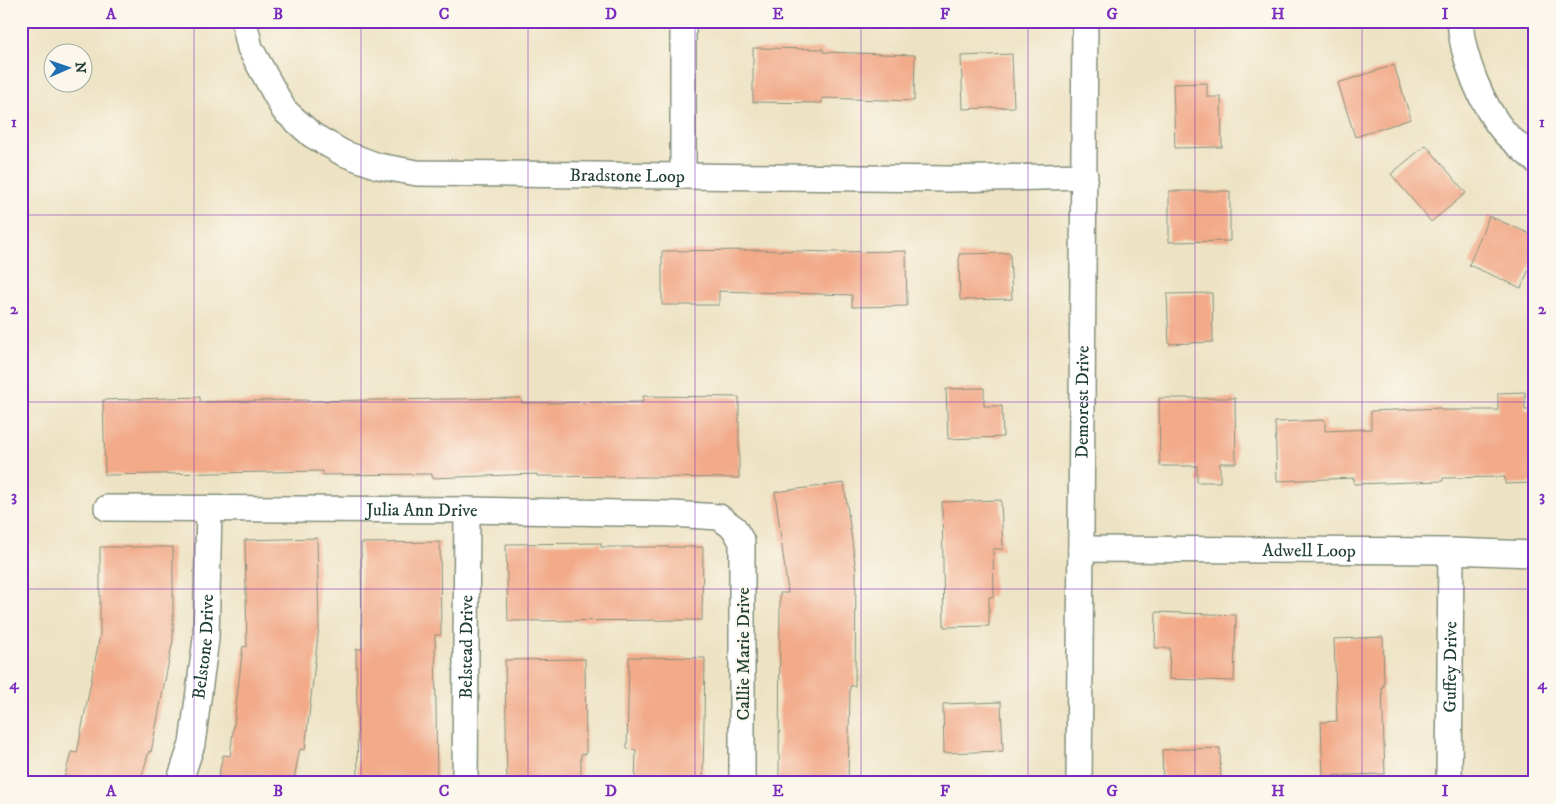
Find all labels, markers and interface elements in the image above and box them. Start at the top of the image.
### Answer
text: A [105,4,117,24]
text: B [273,4,283,24]
text: C [439,4,449,24]
text: D [605,4,617,24]
text: E [772,4,784,24]
text: F [940,4,950,24]
text: G [1106,4,1118,24]
text: H [1271,4,1285,24]
text: I [1442,4,1449,24]
north arrow [42,42,92,92]
text: N [71,62,89,74]
text: 1 [11,112,17,132]
text: 1 [1539,112,1545,132]
street label: Bradstone Loop [569,165,685,188]
text: 2 [10,299,19,319]
text: 2 [1538,299,1547,319]
street label: Demorest Drive [1072,345,1094,459]
text: 3 [11,486,17,506]
text: 3 [1539,486,1545,506]
street label: Julia Ann Drive [364,499,478,522]
street label: Adwell Loop [1262,540,1356,562]
street label: Callie Marie Drive [733,587,755,721]
street label: Belstone Drive [188,594,219,701]
street label: Belstead Drive [456,595,478,699]
street label: Guffey Drive [1440,621,1462,713]
text: 4 [8,674,19,694]
text: 4 [1536,674,1547,694]
text: A [105,781,117,801]
text: B [273,781,283,801]
text: C [439,781,449,801]
text: D [605,781,617,801]
text: E [772,781,784,801]
text: F [940,781,950,801]
text: G [1106,781,1118,801]
text: H [1271,781,1285,801]
text: I [1442,781,1449,801]

